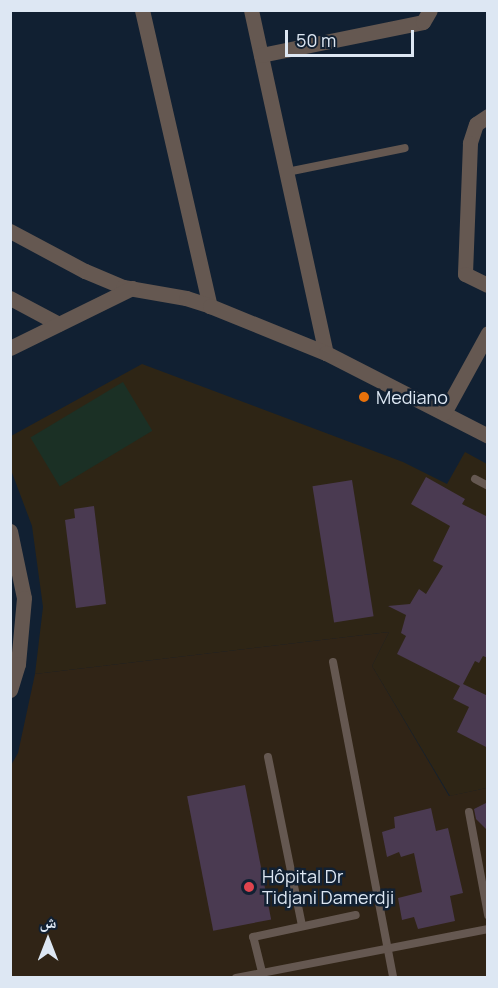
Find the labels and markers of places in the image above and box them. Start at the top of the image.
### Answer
place label: Mediano [376,386,448,408]
marker: Mediano [357,390,371,404]
place label: Hôpital Dr Tidjani Damerdji [262,866,394,908]
marker: Hôpital Dr Tidjani Damerdji [240,878,258,896]

